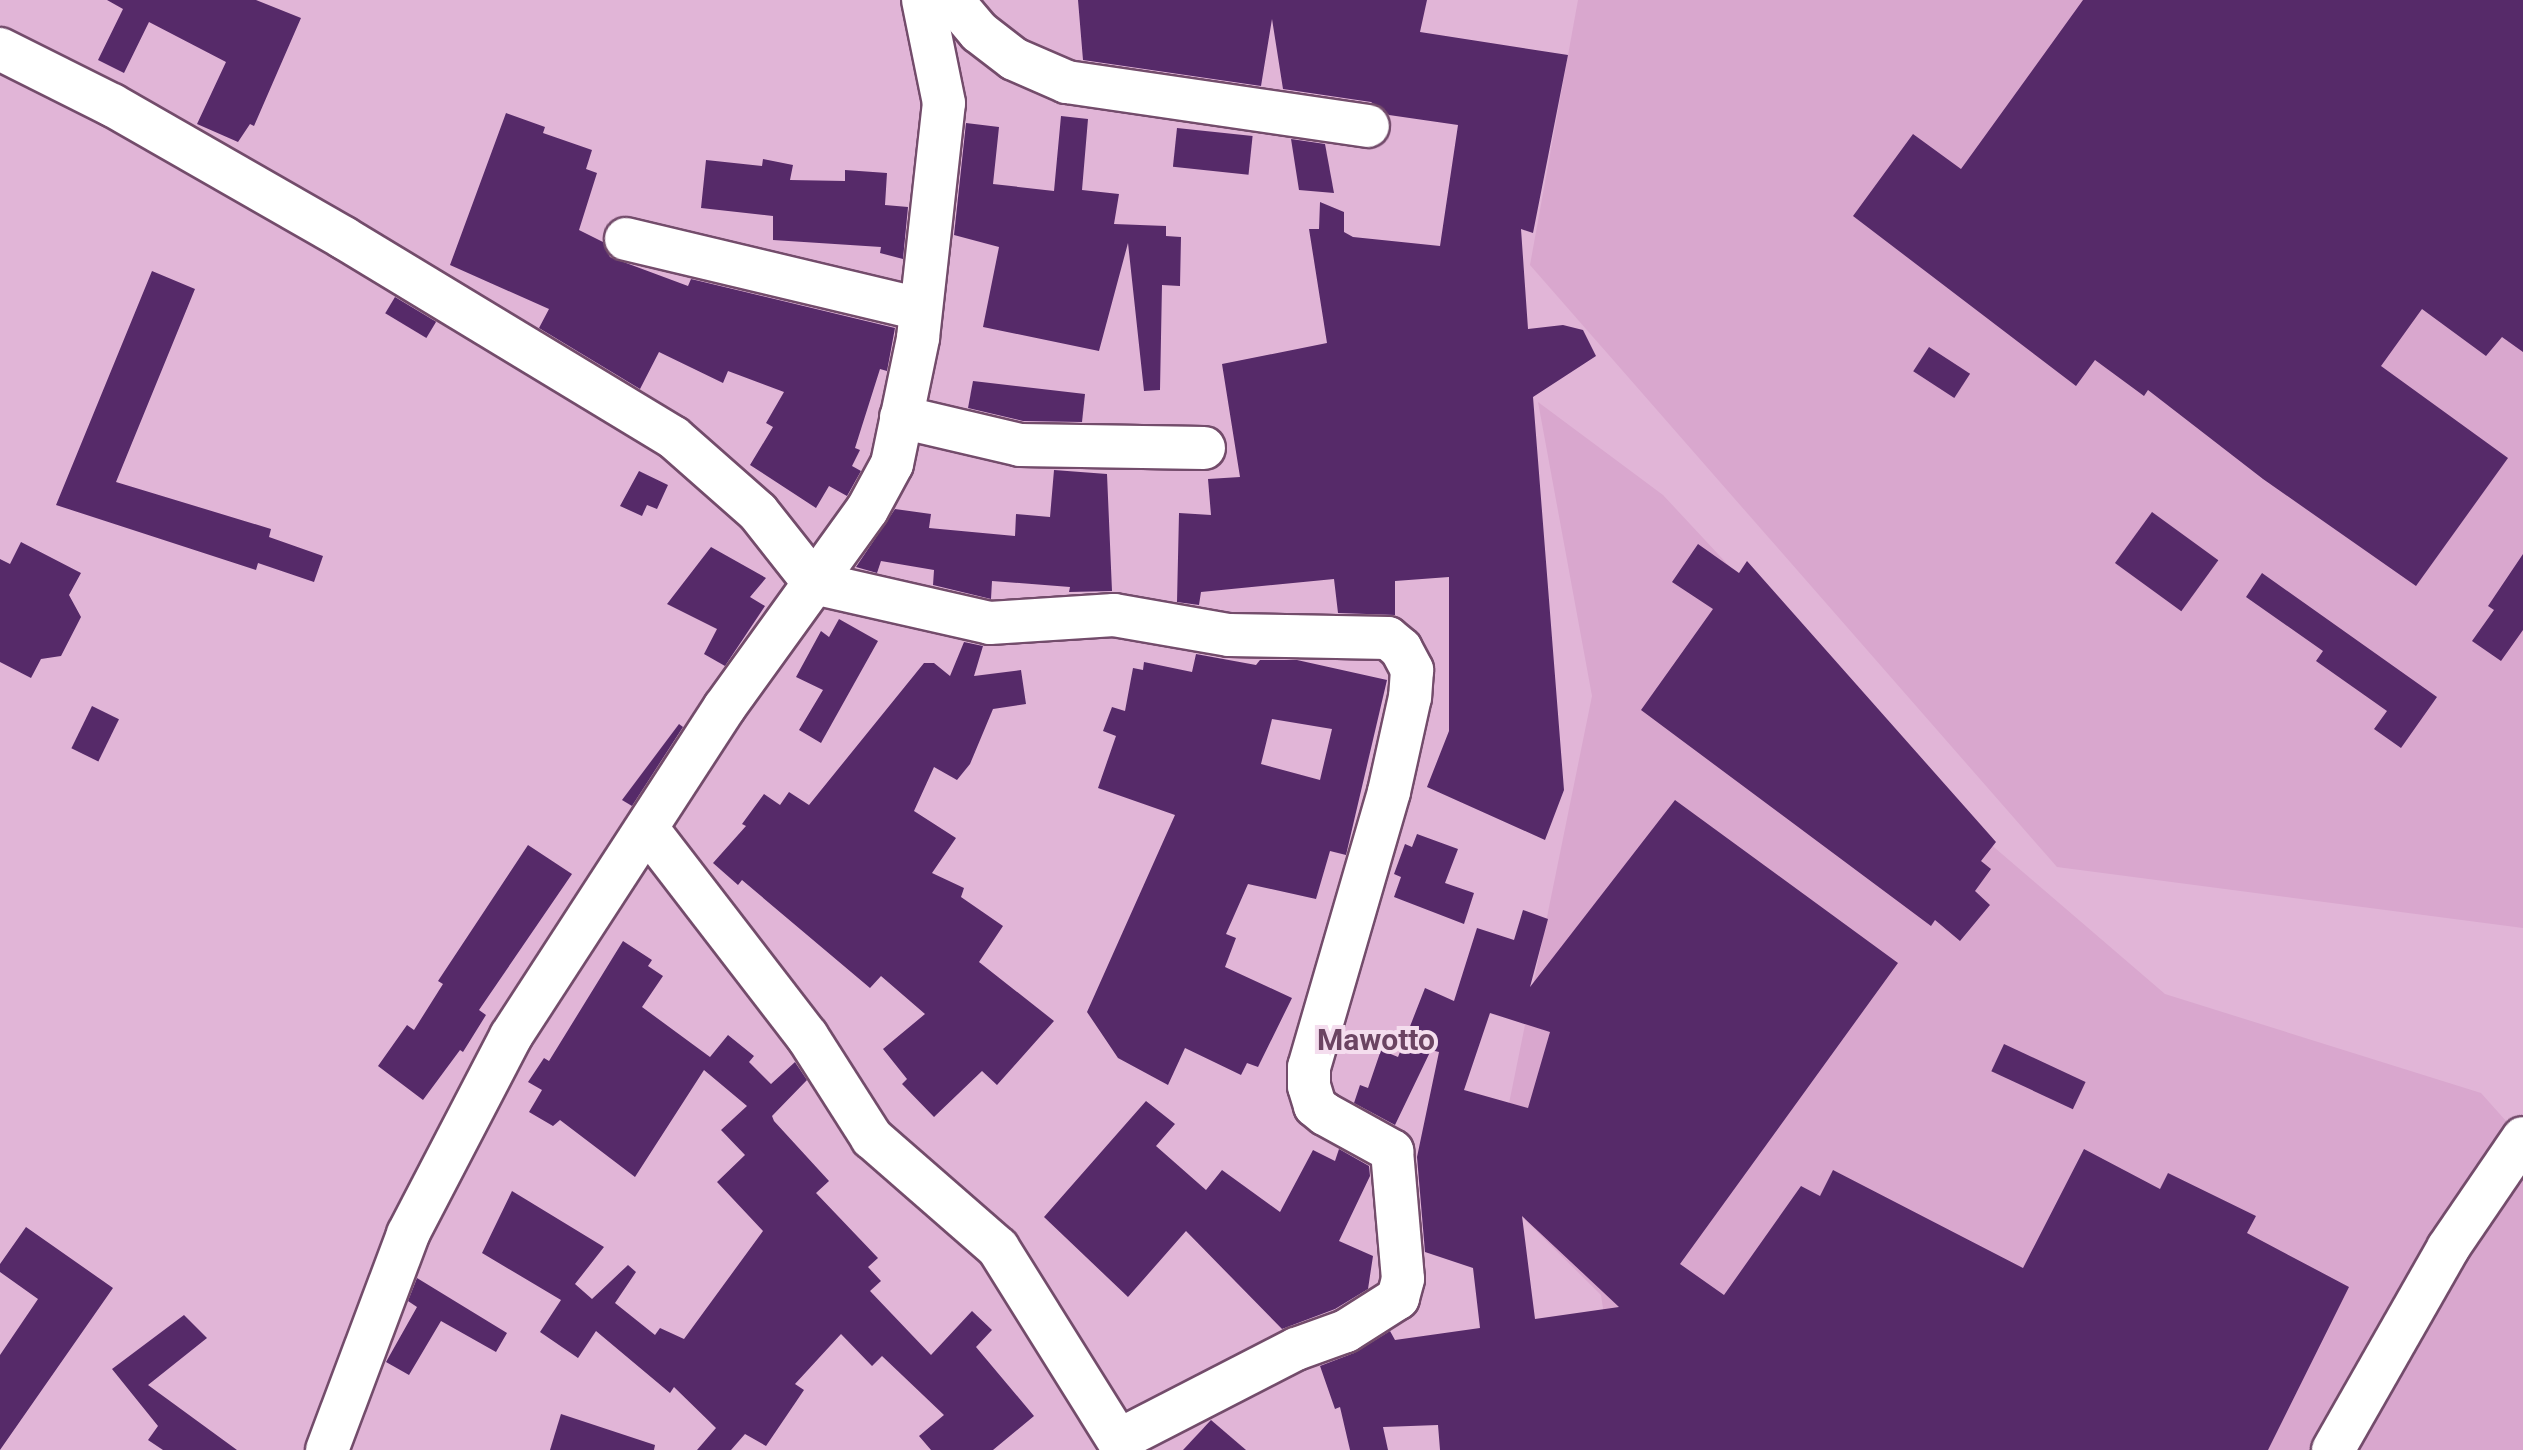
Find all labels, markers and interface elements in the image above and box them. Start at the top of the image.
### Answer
district label: Mawotto [1317,1022,1435,1058]

